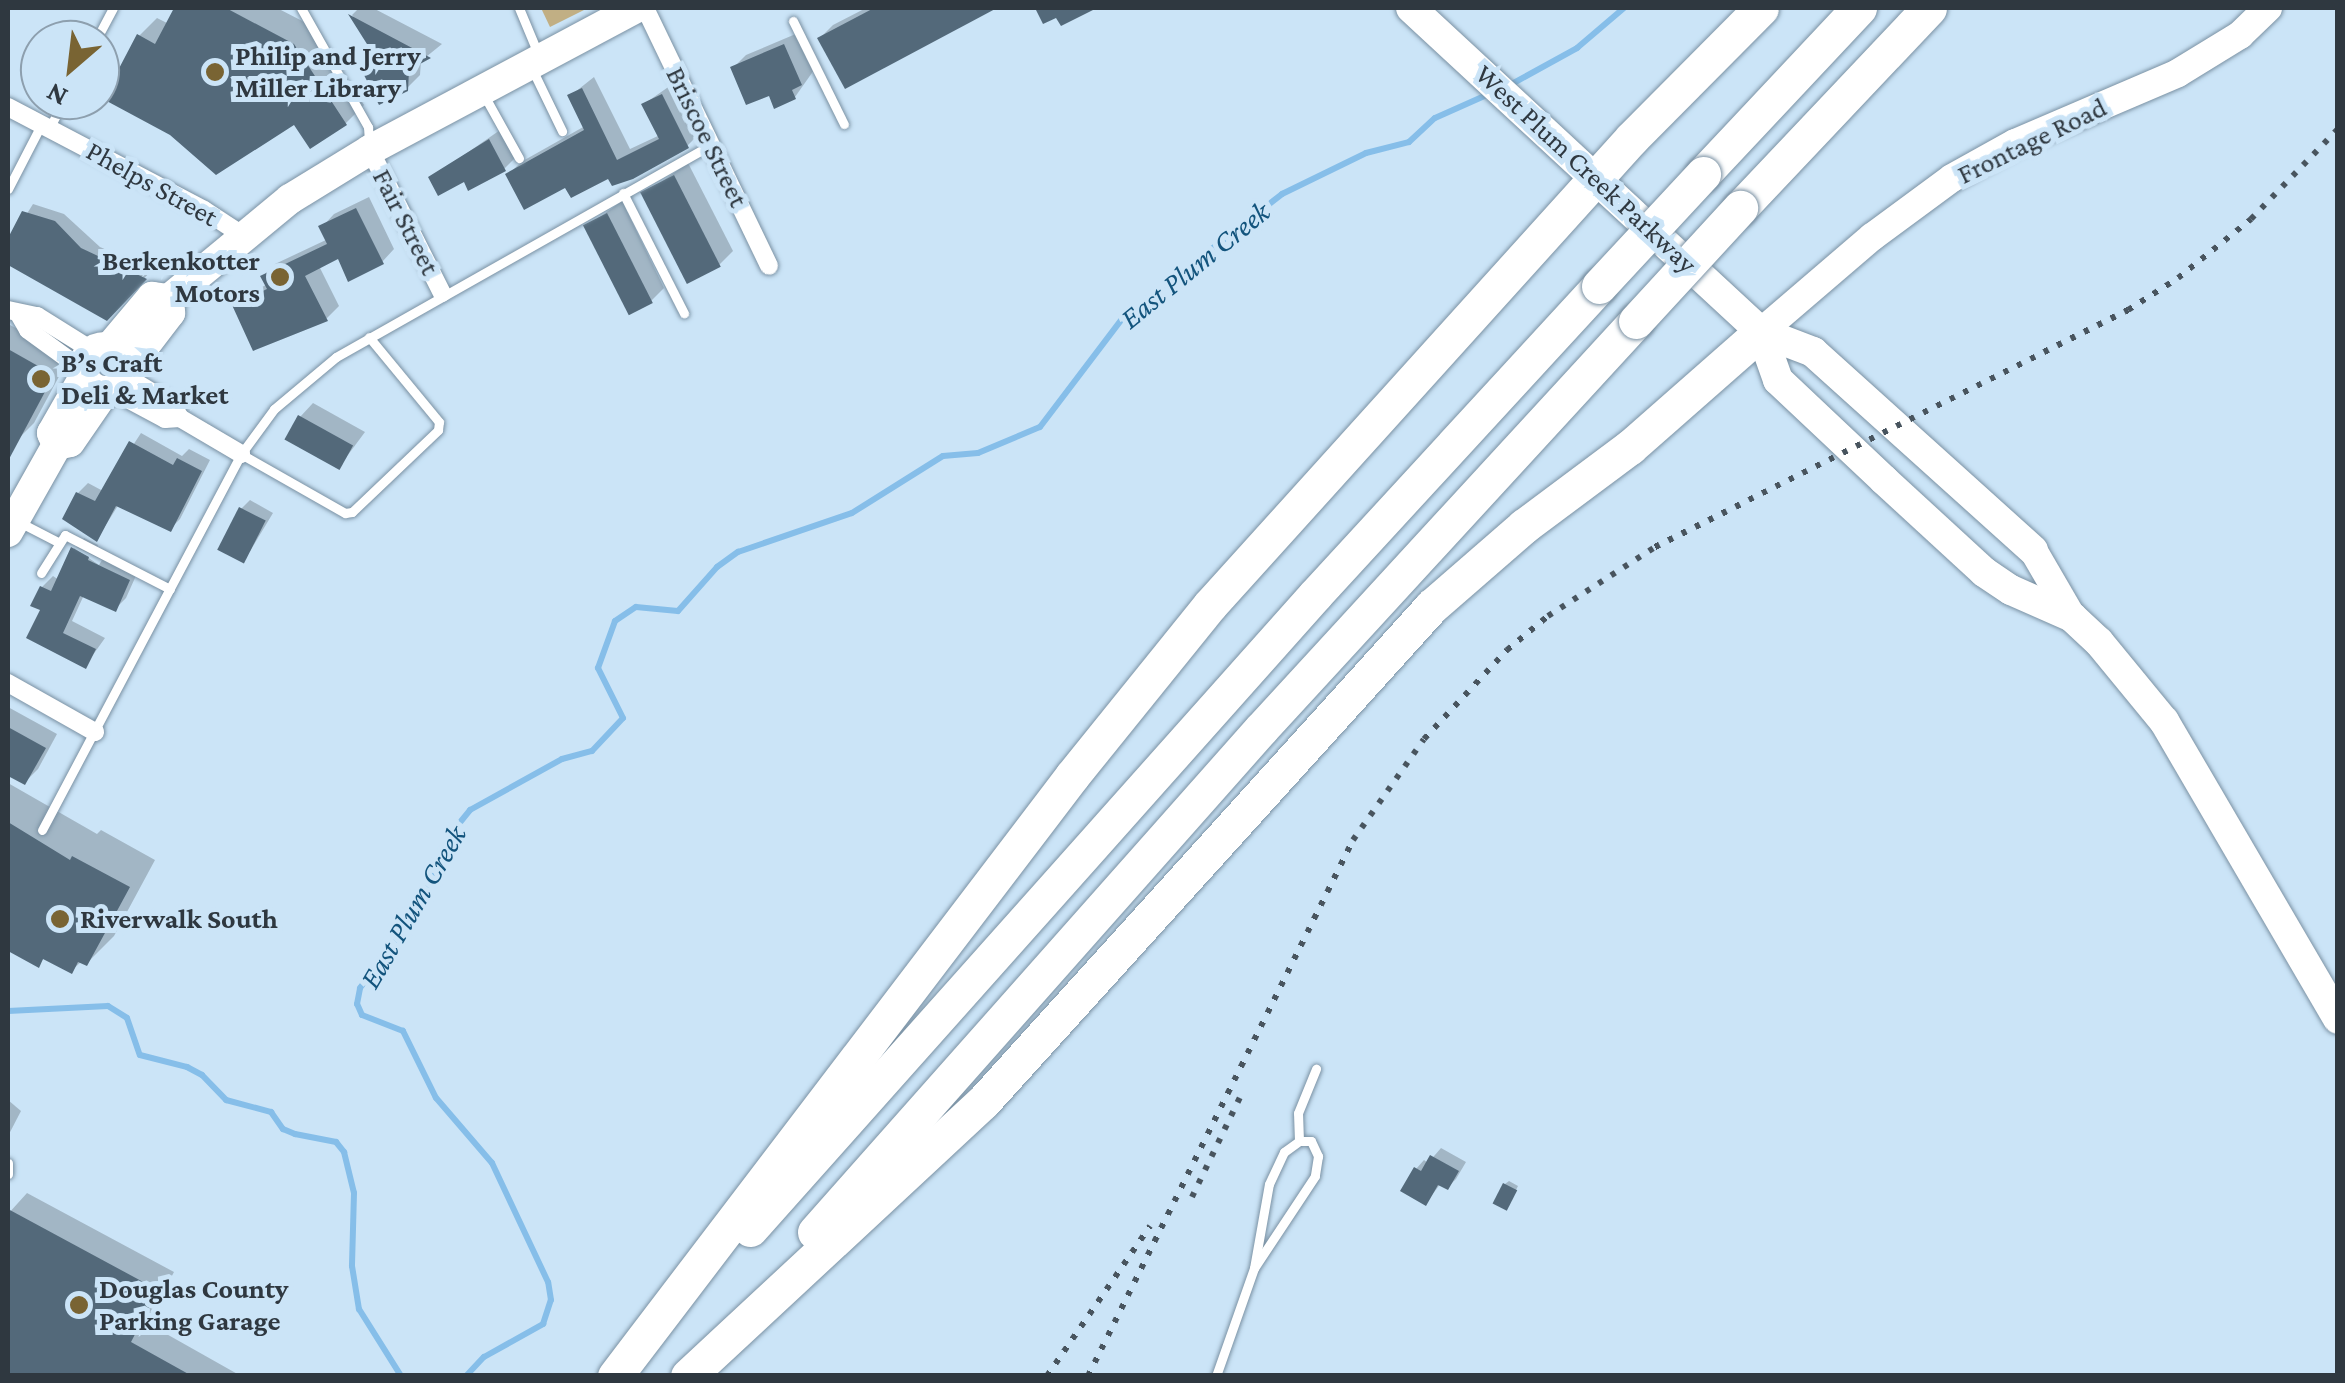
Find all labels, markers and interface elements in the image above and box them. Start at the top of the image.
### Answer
north arrow [20,20,120,120]
place label: Philip and Jerry Miller Library [235,39,421,105]
street label: West Plum Creek Parkway [1468,58,1704,280]
marker: Philip and Jerry Miller Library [204,61,226,83]
street label: Briscoe Street [659,61,755,213]
text: N [41,77,72,113]
street label: Frontage Road [1952,90,2112,192]
street label: Phelps Street [80,134,224,234]
street label: Fair Street [365,163,447,281]
water label: East Plum Creek [1113,194,1277,336]
place label: Berkenkotter Motors [102,244,260,310]
marker: Berkenkotter Motors [269,266,291,288]
place label: B’s Craft Deli & Market [61,346,228,412]
marker: B’s Craft Deli & Market [30,368,52,390]
water label: East Plum Creek [352,819,474,995]
place label: Riverwalk South [80,902,278,936]
marker: Riverwalk South [49,908,71,930]
place label: Douglas County Parking Garage [99,1272,288,1338]
marker: Douglas County Parking Garage [68,1294,90,1316]

